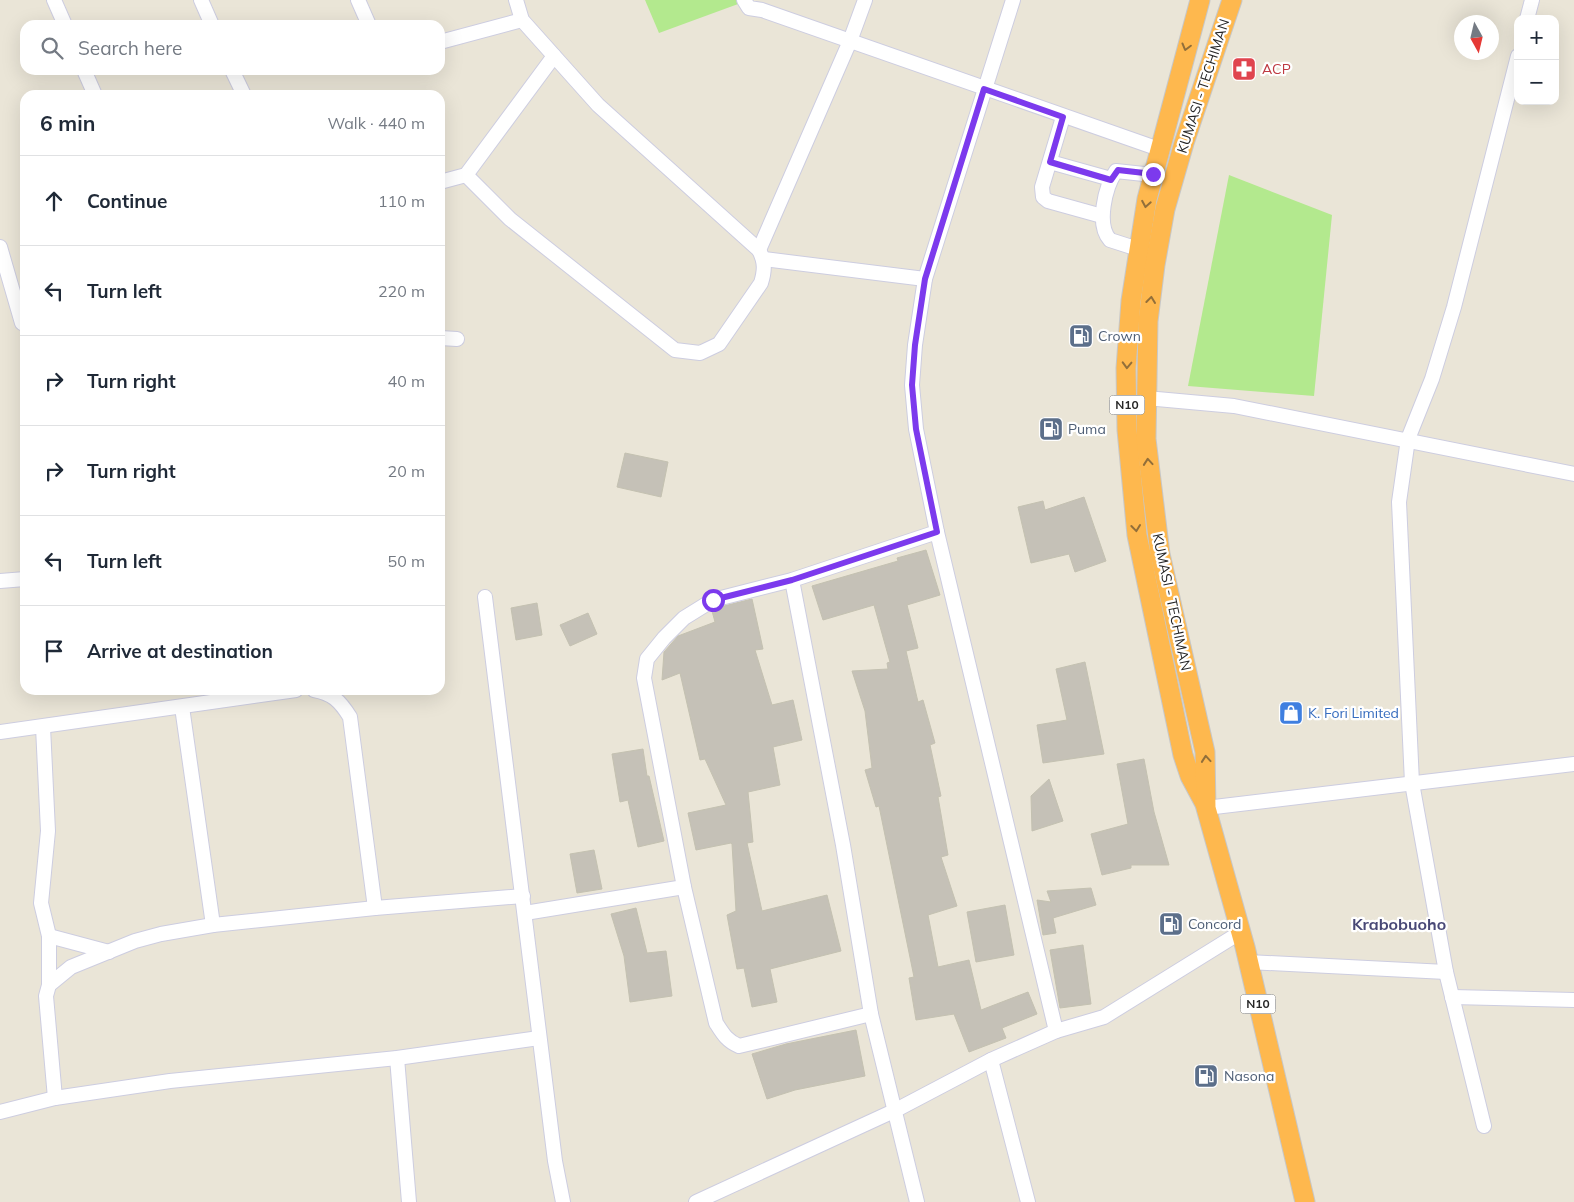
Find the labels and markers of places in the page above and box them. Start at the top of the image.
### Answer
pharmacy icon: ACP [1231,56,1257,82]
place label: ACP [1262,60,1291,78]
fuel station icon: Crown [1068,323,1094,349]
place label: Crown [1098,327,1141,345]
fuel station icon: Puma [1038,416,1064,442]
place label: Puma [1068,420,1106,438]
shop icon: K. Fori Limited [1278,700,1304,726]
place label: K. Fori Limited [1308,704,1399,722]
fuel station icon: Concord [1158,911,1184,937]
place label: Concord [1188,915,1241,933]
fuel station icon: Nasona [1193,1063,1219,1089]
place label: Nasona [1224,1067,1274,1085]

